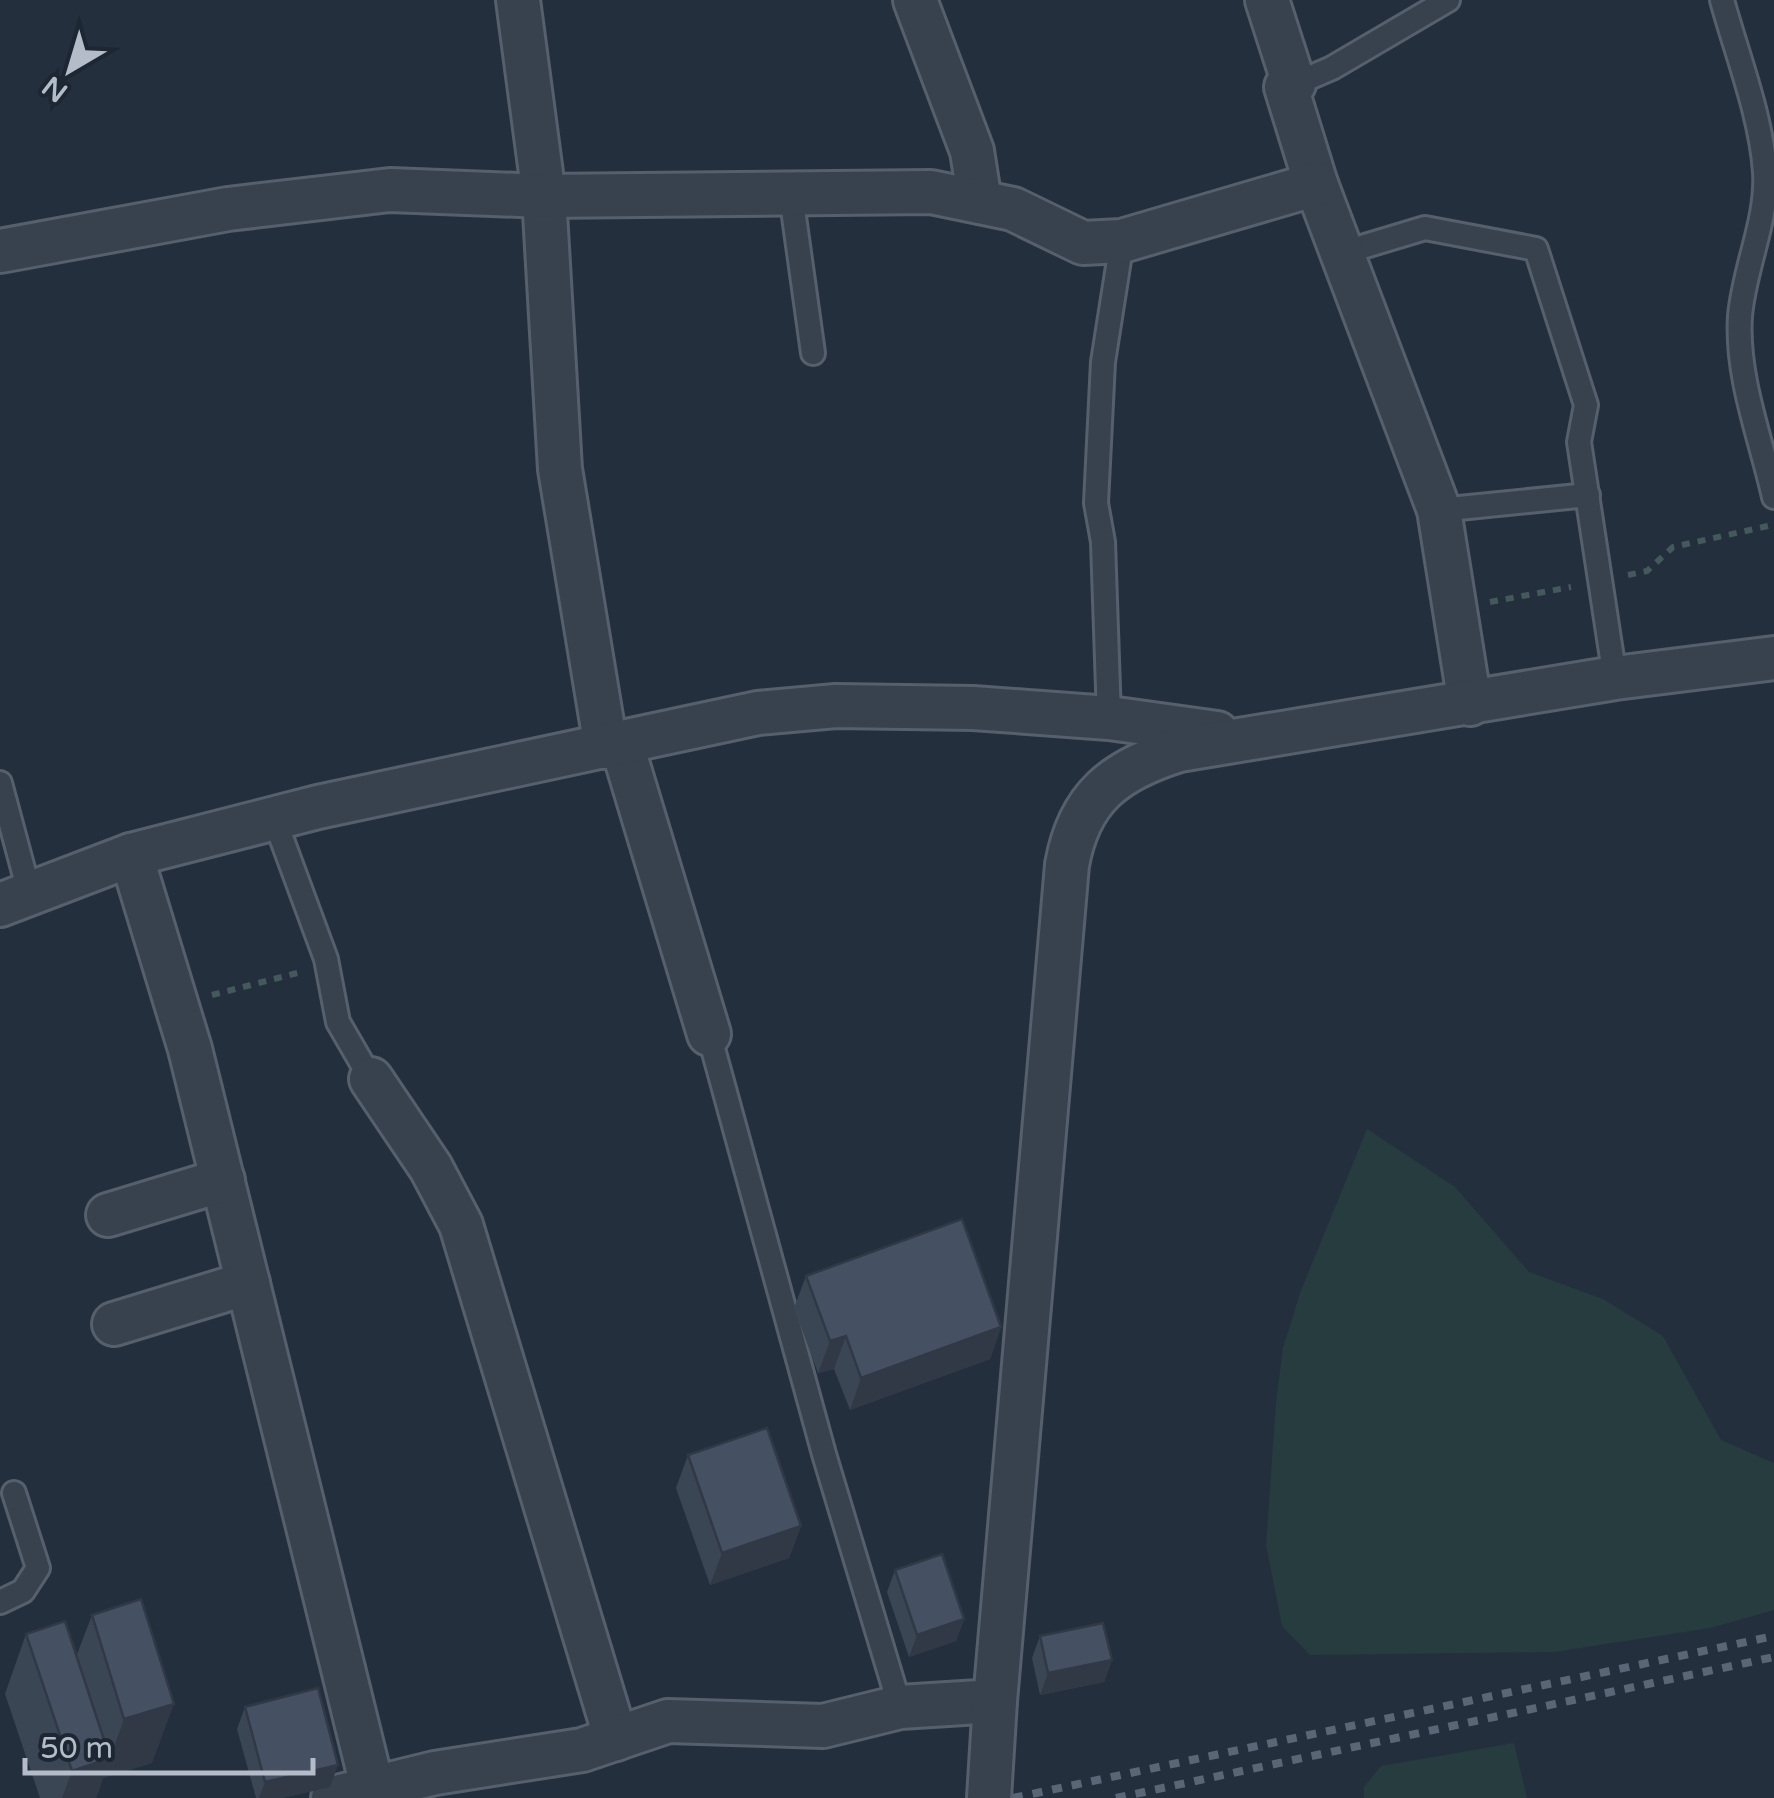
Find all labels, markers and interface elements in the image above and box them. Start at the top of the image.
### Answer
north arrow [20,20,120,120]
text: N [36,69,75,109]
scale bar [25,1713,312,1775]
text: 50 m [40,1730,113,1767]

